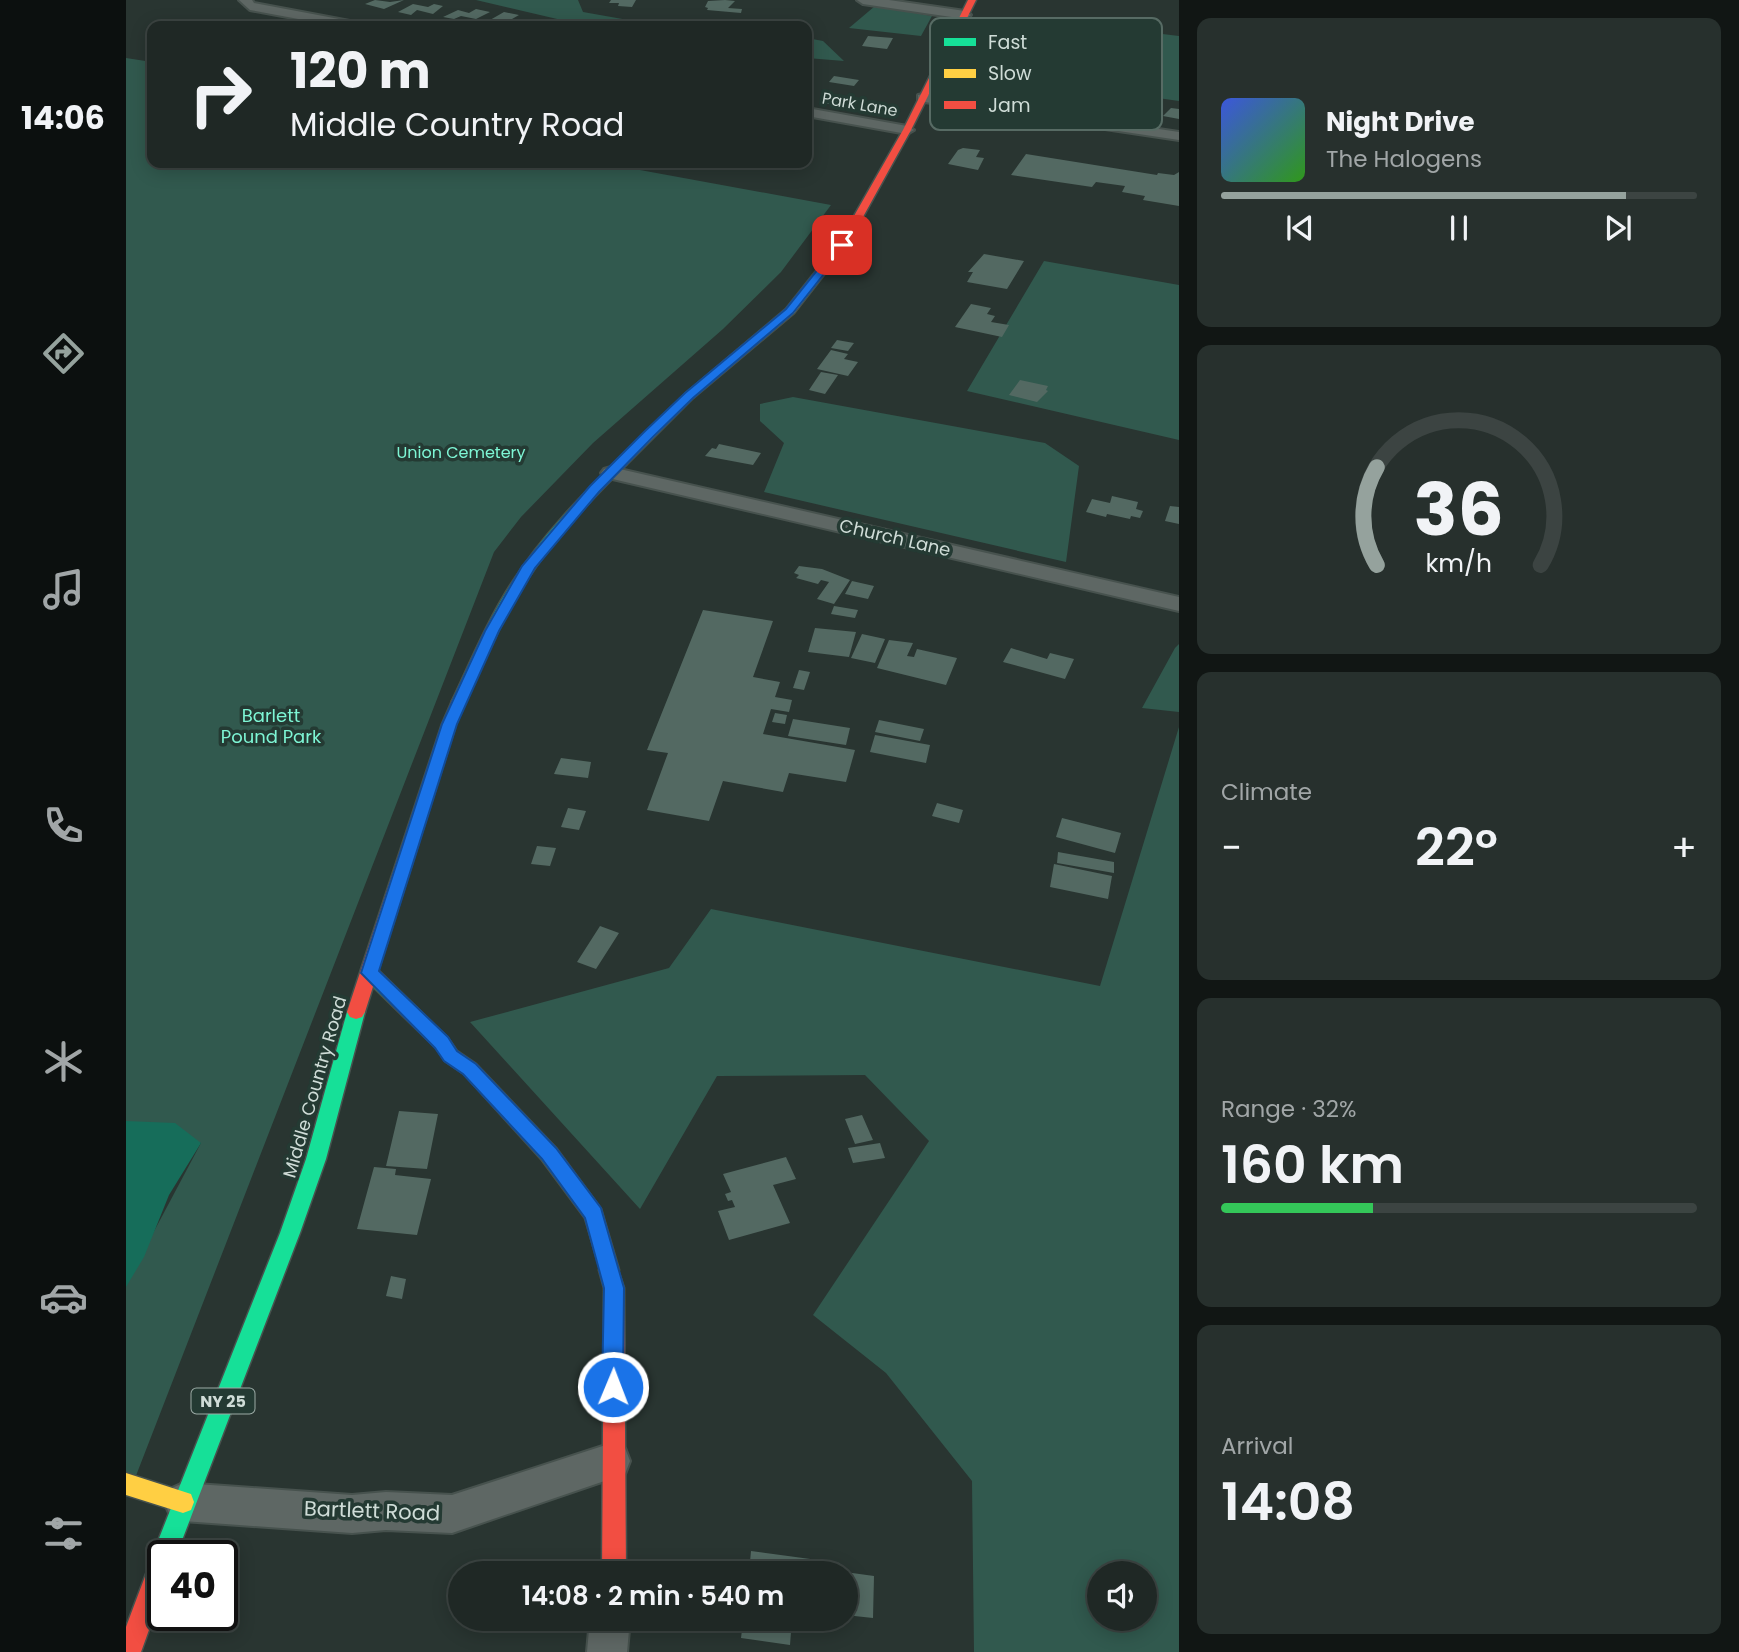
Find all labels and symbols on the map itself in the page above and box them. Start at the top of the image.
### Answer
legend [930,18,1162,130]
text: Fast [988,29,1027,56]
text: Slow [988,60,1032,87]
street label: Park Lane [820,87,900,122]
text: Jam [988,92,1030,119]
pin [812,215,872,275]
park label: Union Cemetery [396,441,526,464]
street label: Church Lane [837,513,953,562]
park label: Barlett Pound Park [221,703,322,749]
street label: Middle Country Road [277,993,352,1181]
position arrow [576,1350,650,1424]
road number: NY 25 [192,1388,254,1414]
street label: Bartlett Road [303,1494,441,1527]
speed limit sign: 40 [147,1540,238,1631]

